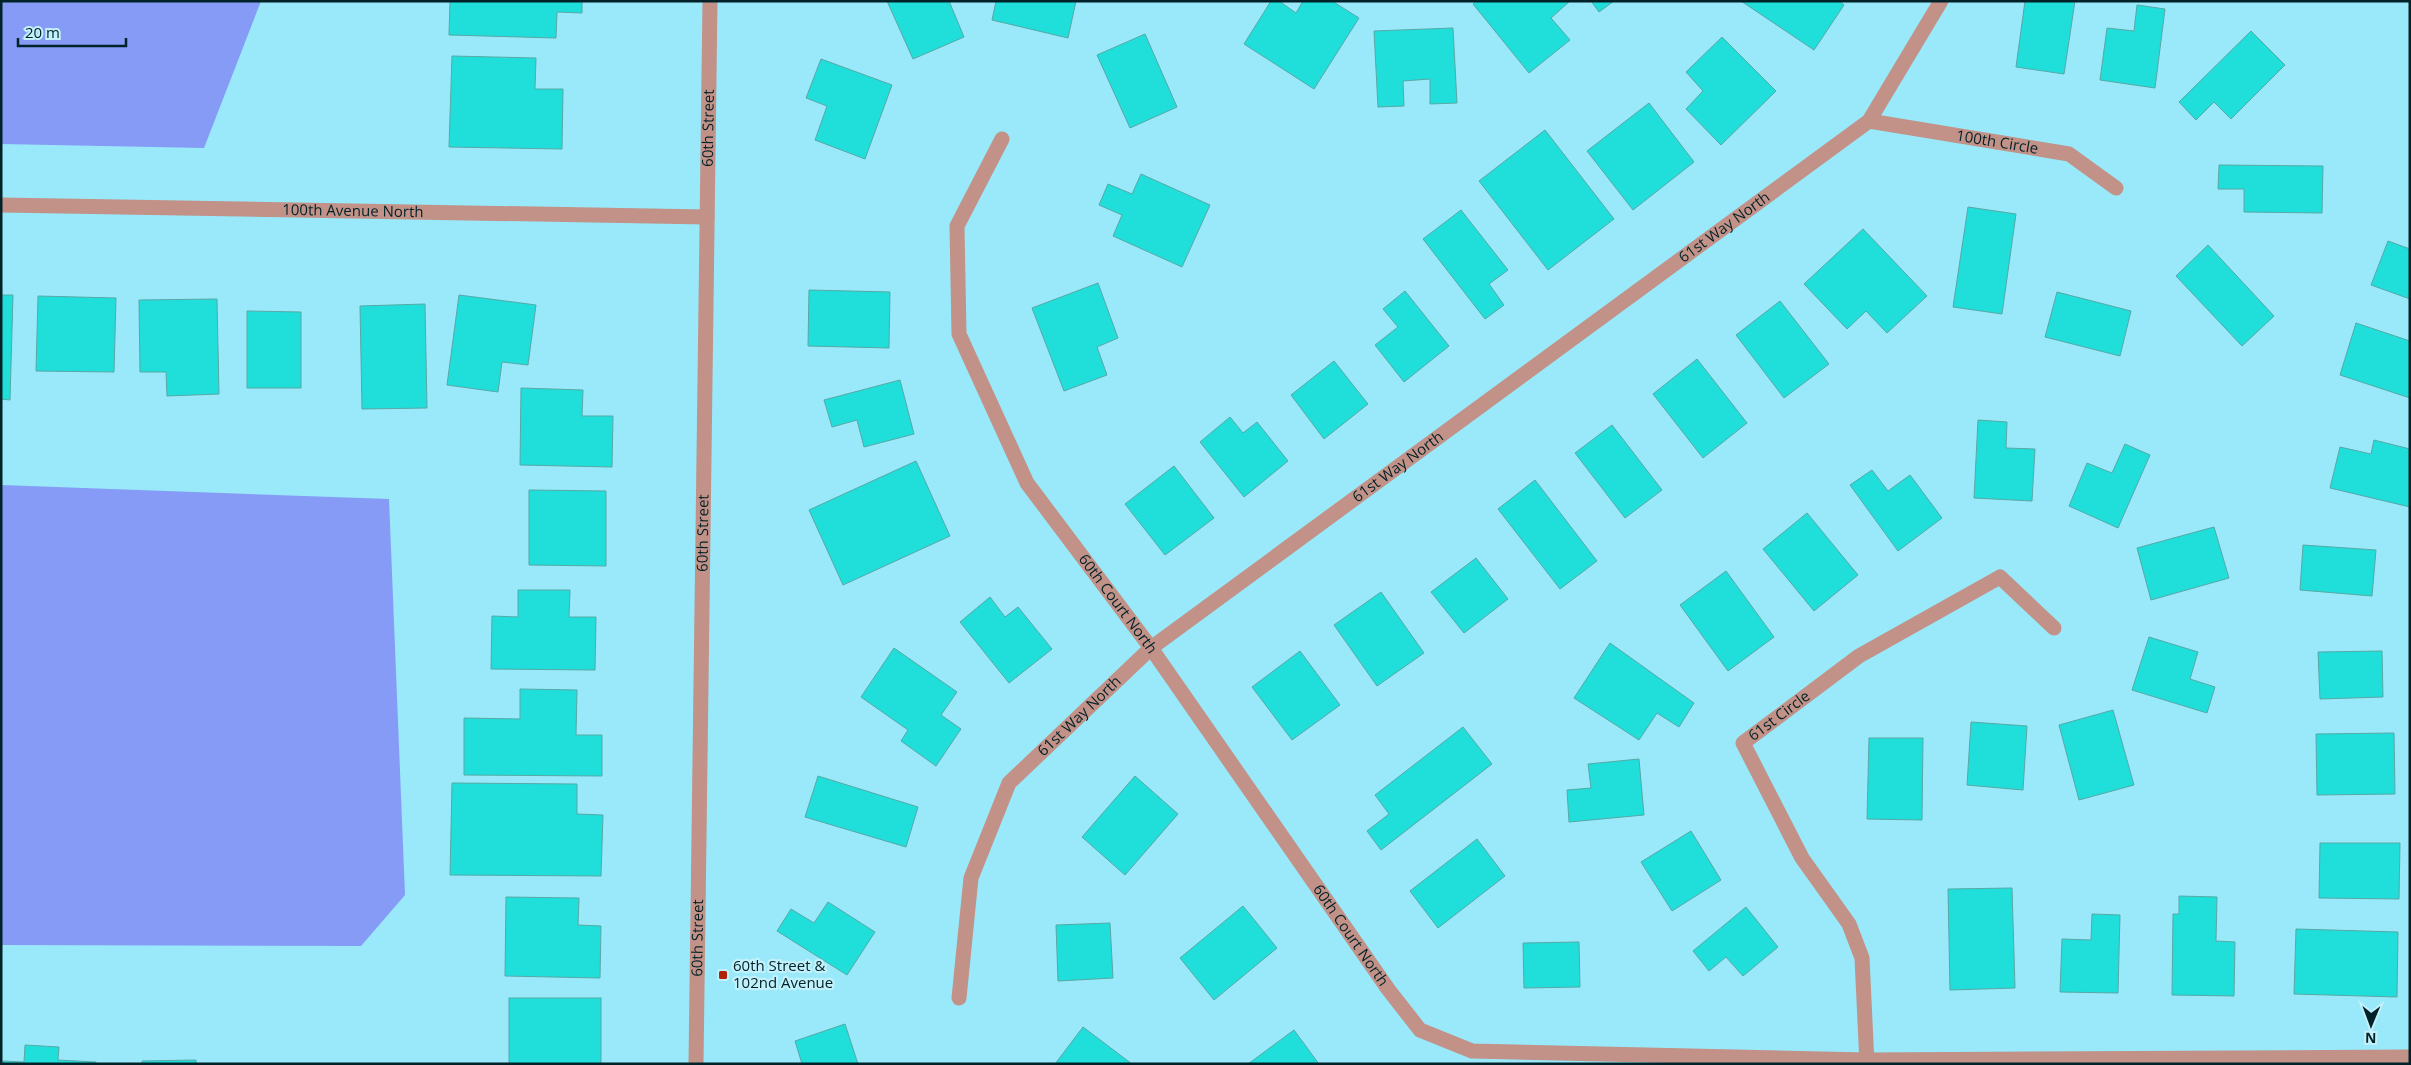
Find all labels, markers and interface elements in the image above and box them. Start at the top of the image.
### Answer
scale bar [18,15,125,47]
text: 20 m [25,22,60,42]
street label: 60th Street [697,89,718,167]
street label: 100th Circle [1955,125,2040,158]
street label: 61st Way North [1674,186,1773,266]
street label: 100th Avenue North [282,199,424,221]
street label: 61st Way North [1348,426,1447,506]
street label: 60th Street [691,494,713,572]
street label: 60th Court North [1075,549,1163,657]
street label: 61st Way North [1033,671,1125,760]
street label: 61st Circle [1744,685,1814,745]
street label: 60th Court North [1309,880,1394,990]
street label: 60th Street [686,899,707,977]
place label: 60th Street & 102nd Avenue [733,955,833,992]
marker: 60th Street & 102nd Avenue [717,969,729,981]
north arrow [2346,1000,2396,1050]
text: N [2365,1029,2377,1048]

